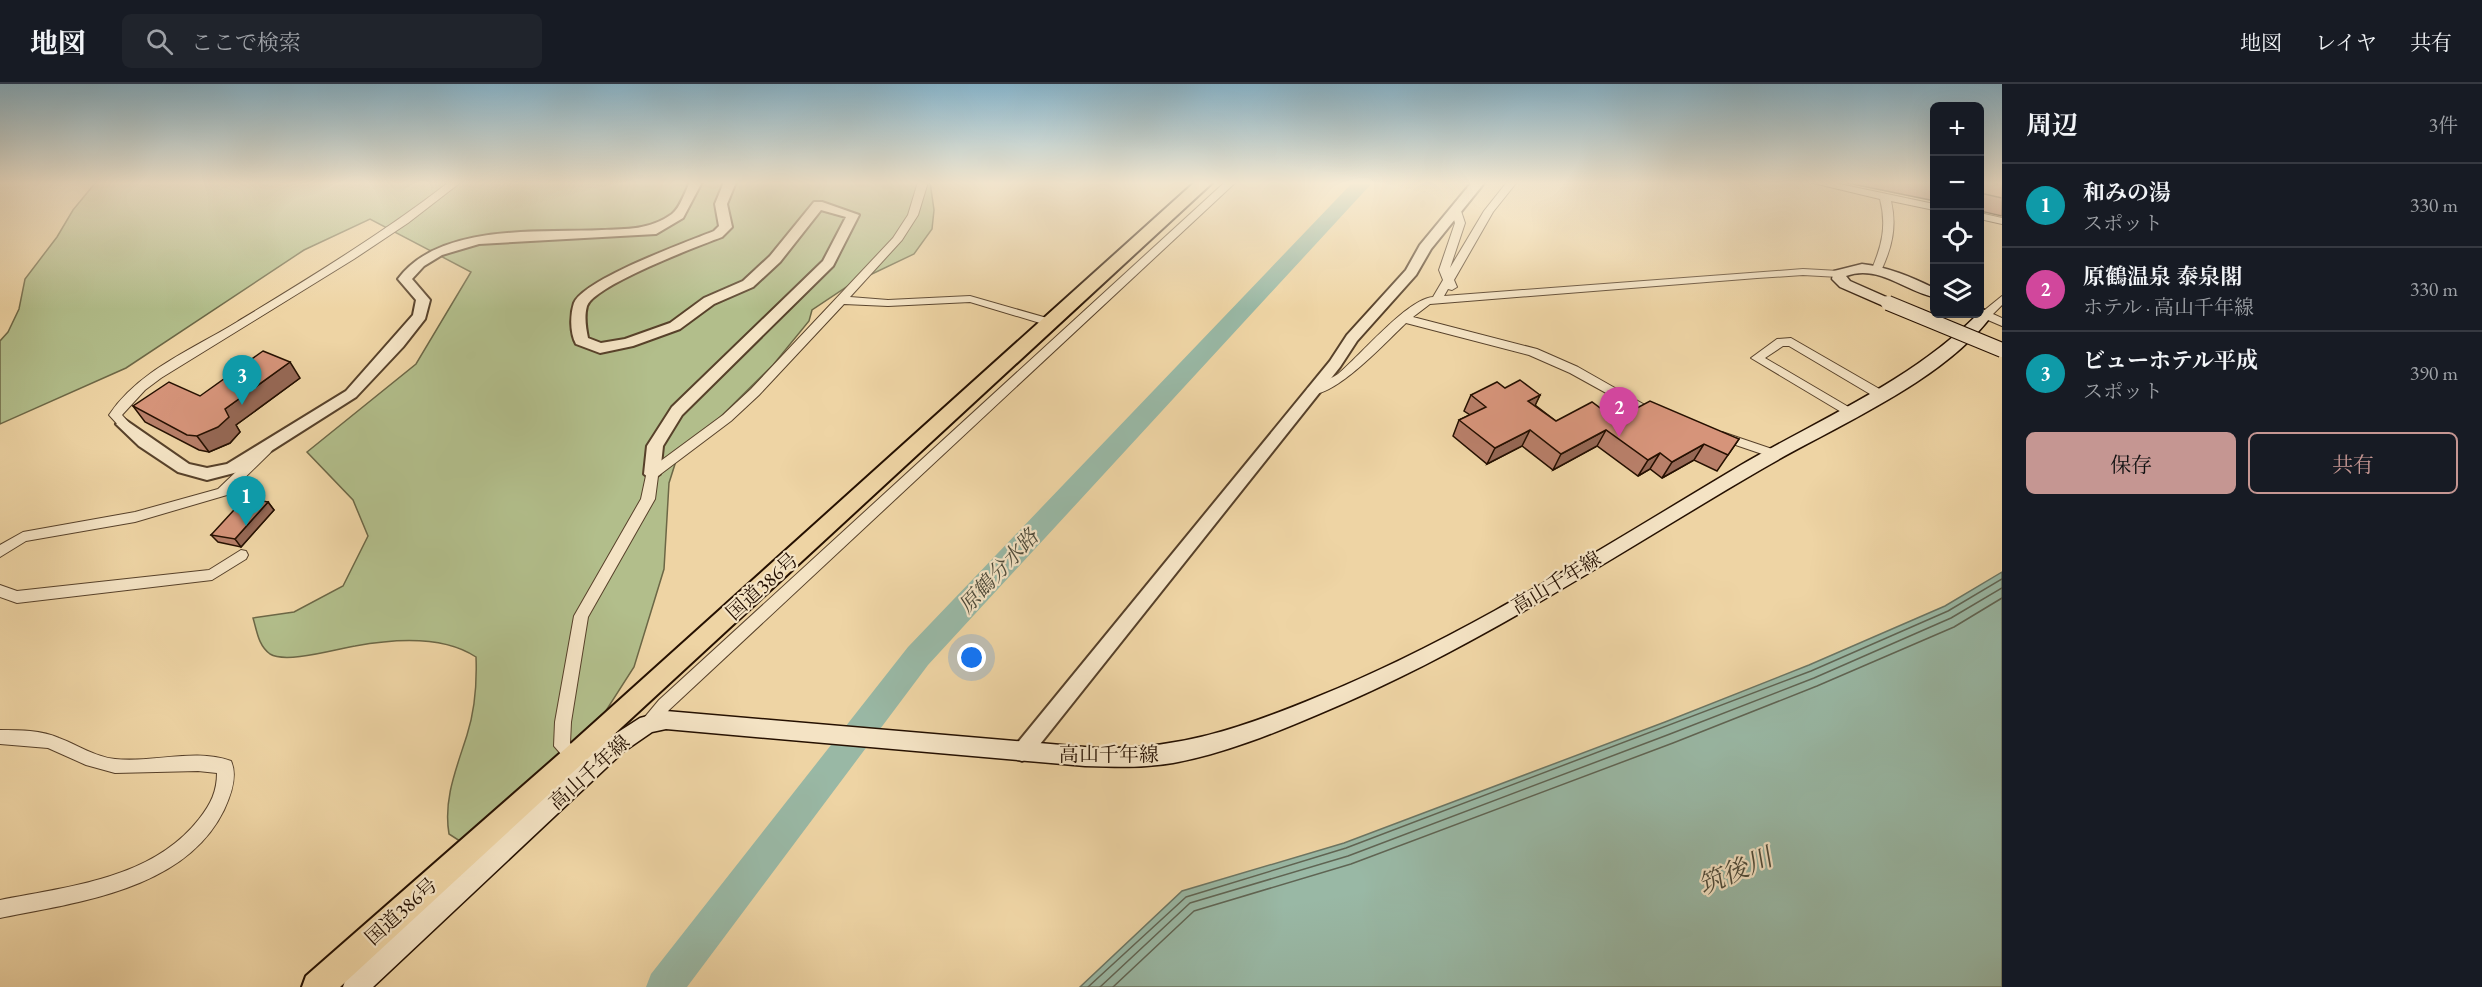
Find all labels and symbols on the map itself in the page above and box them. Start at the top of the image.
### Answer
pin: 3 [222,356,262,405]
pin: 2 [1600,388,1638,437]
pin: 1 [226,476,266,526]
water label: 原鶴分水路 [952,522,1045,619]
street label: 高山千年線 [1506,545,1606,619]
street label: 国道386号 [720,547,804,625]
your location [957,643,986,672]
street label: 高山千年線 [543,729,635,815]
street label: 高山千年線 [1059,741,1159,767]
water label: 筑後川 [1692,838,1780,902]
street label: 国道386号 [359,872,443,950]

